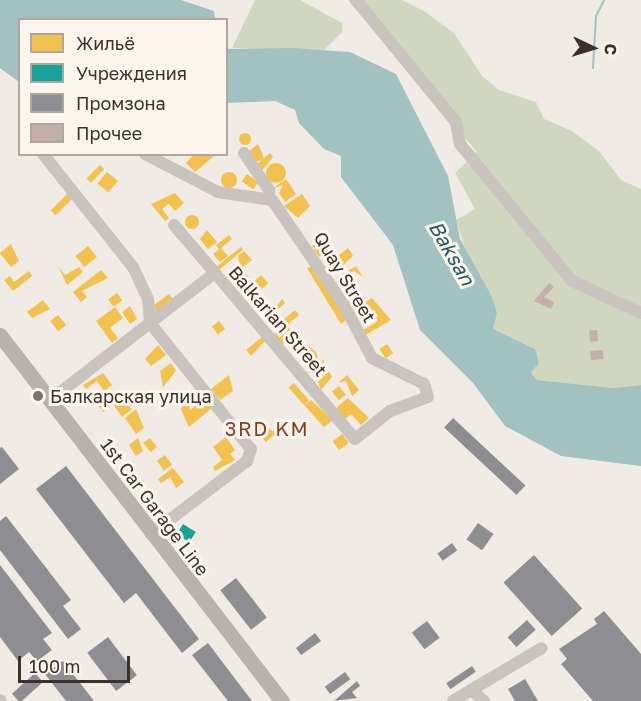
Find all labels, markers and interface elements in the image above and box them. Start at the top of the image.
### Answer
legend [18,18,228,156]
north arrow [563,18,623,78]
text: Жильё [76,32,135,54]
text: С [601,43,621,56]
text: Учреждения [76,62,187,84]
text: Промзона [76,92,166,114]
text: Прочее [76,122,142,144]
water label: Baksan [424,217,480,289]
street label: Quay Street [310,228,380,326]
street label: Balkarian Street [224,261,332,381]
place label: Балкарская улица [50,385,212,407]
marker: Балкарская улица [31,389,45,403]
district label: 3RD KM [225,416,309,440]
street label: 1st Car Garage Line [96,434,214,580]
scale bar [21,644,134,682]
text: 100 m [29,655,80,677]

